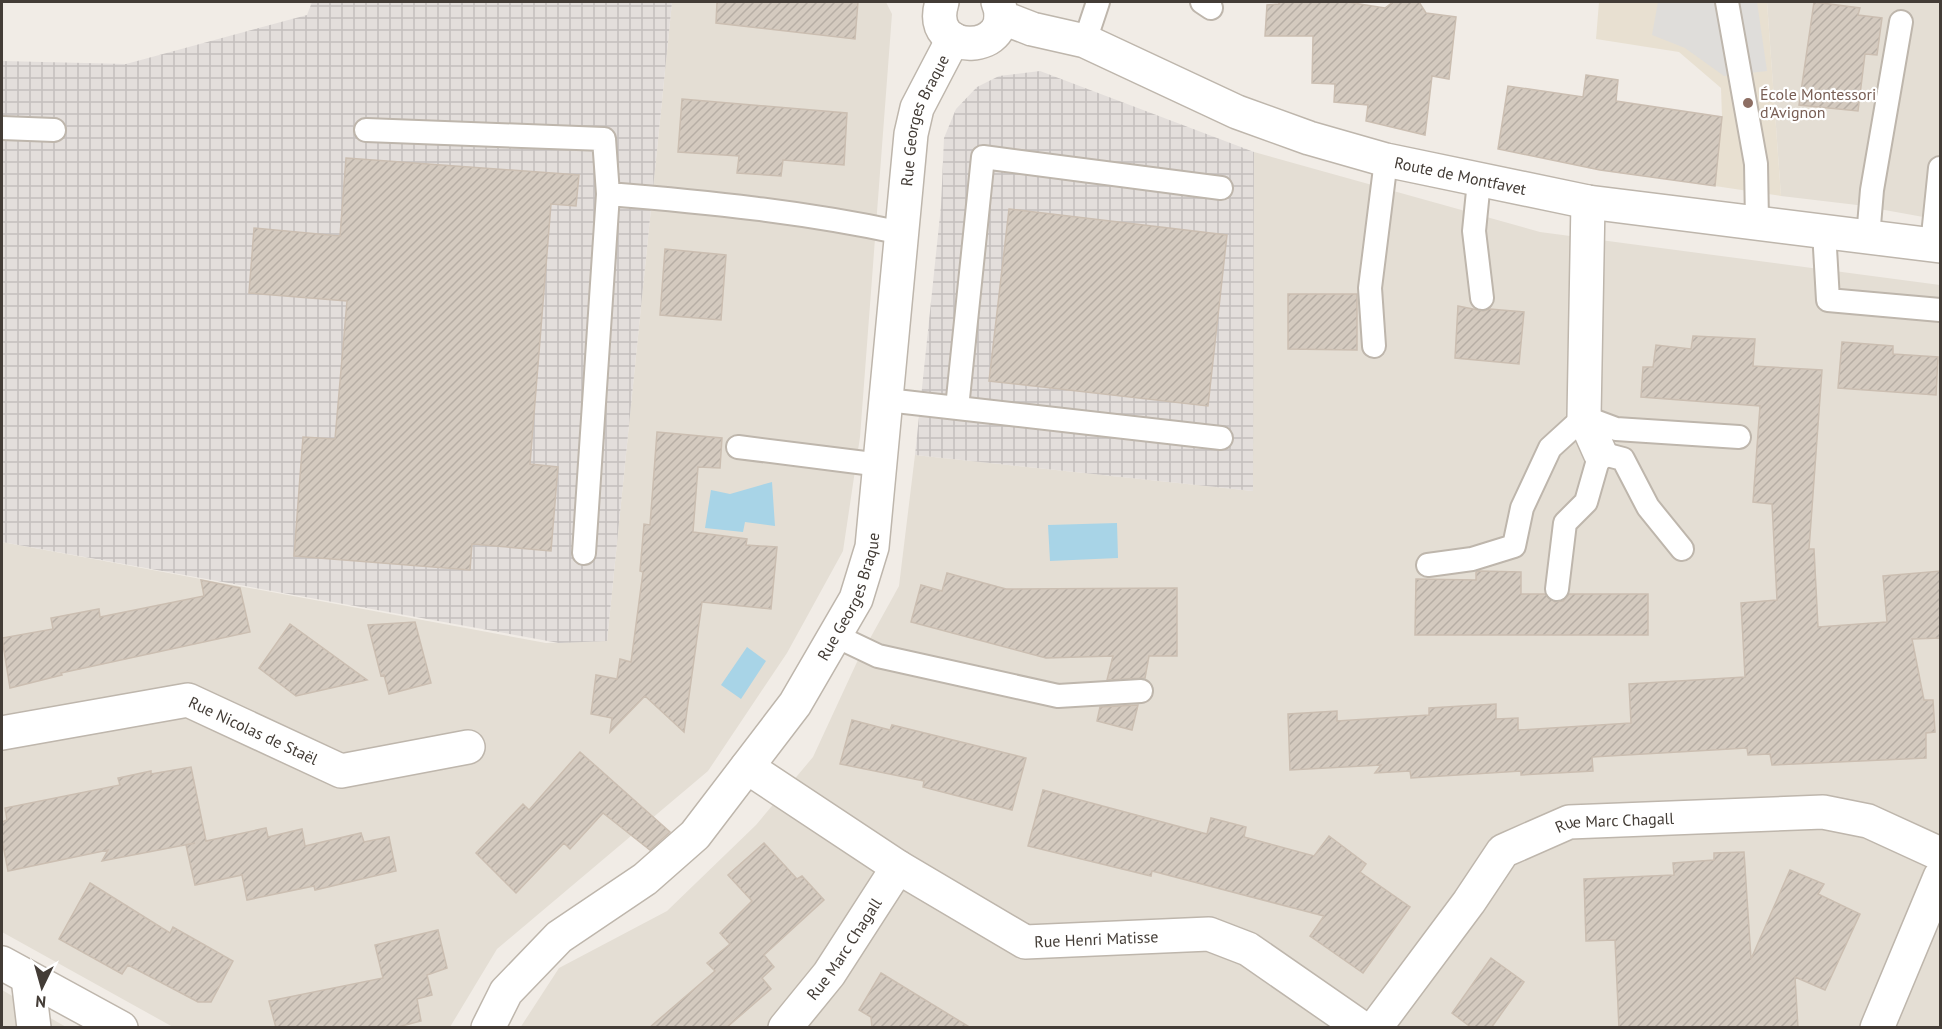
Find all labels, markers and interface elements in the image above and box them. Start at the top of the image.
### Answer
street label: Rue Georges Braque [896,51,953,187]
place label: École Montessori d'Avignon [1760,84,1876,122]
marker: École Montessori d'Avignon [1741,96,1755,110]
street label: Route de Montfavet [1393,152,1529,199]
street label: Rue Georges Braque [813,532,883,664]
street label: Rue Nicolas de Staël [186,692,322,769]
street label: Rue Marc Chagall [1552,808,1675,837]
street label: Rue Marc Chagall [802,894,886,1004]
street label: Rue Henri Matisse [1034,926,1159,952]
north arrow [12,957,72,1017]
text: N [35,992,47,1012]

